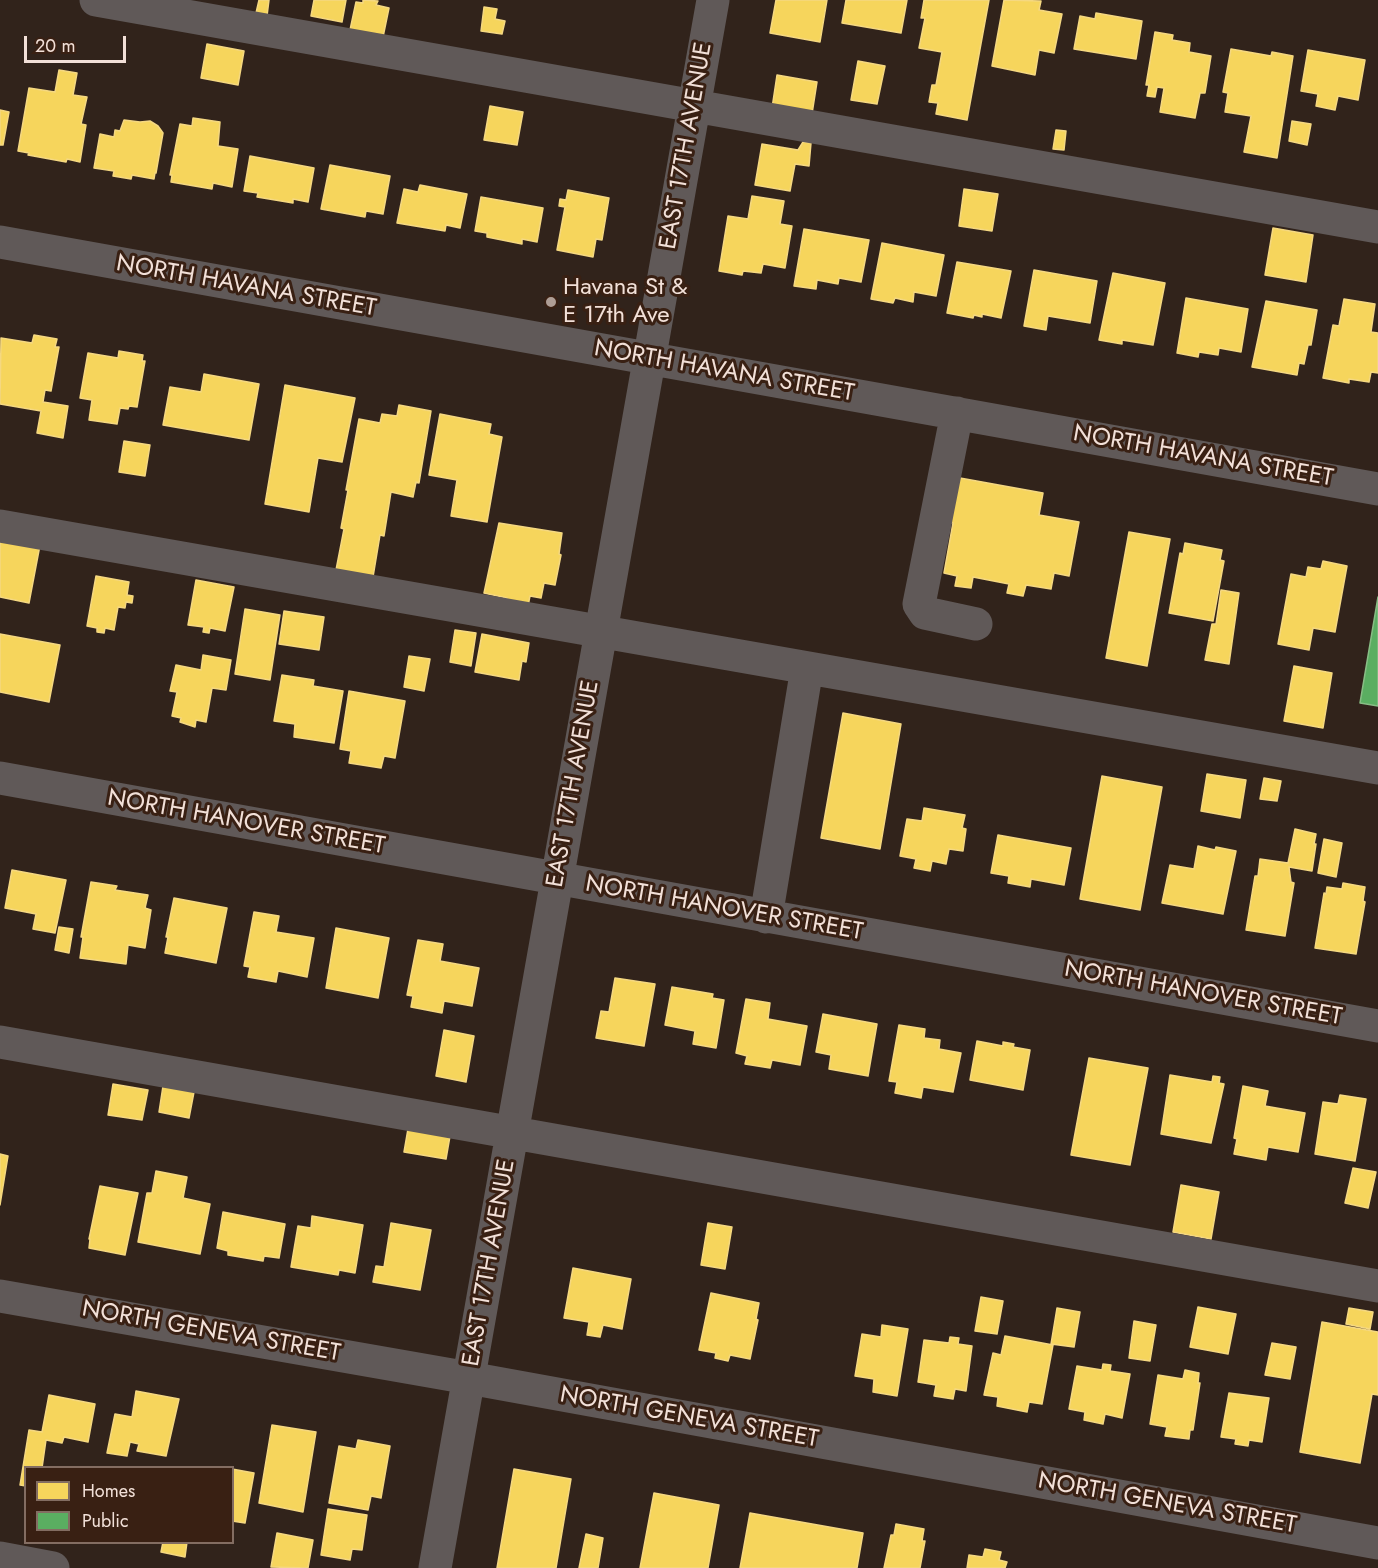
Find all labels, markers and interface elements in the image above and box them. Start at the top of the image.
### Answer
scale bar [27,24,129,62]
text: 20 m [35,33,75,59]
street label: EAST 17TH AVENUE [655,40,719,252]
street label: NORTH HAVANA STREET [114,250,378,324]
place label: Havana St & E 17th Ave [563,274,687,330]
marker: Havana St & E 17th Ave [544,295,558,309]
street label: NORTH HAVANA STREET [592,335,856,409]
street label: NORTH HAVANA STREET [1071,420,1335,494]
street label: EAST 17TH AVENUE [542,678,606,890]
street label: NORTH HANOVER STREET [105,784,387,862]
street label: NORTH HANOVER STREET [583,870,865,948]
street label: NORTH HANOVER STREET [1062,955,1344,1033]
street label: EAST 17TH AVENUE [458,1157,522,1369]
street label: NORTH GENEVA STREET [80,1295,342,1369]
street label: NORTH GENEVA STREET [558,1381,820,1455]
legend [24,1466,234,1544]
street label: NORTH GENEVA STREET [1036,1467,1298,1541]
text: Homes [82,1478,135,1504]
text: Public [82,1508,129,1534]

